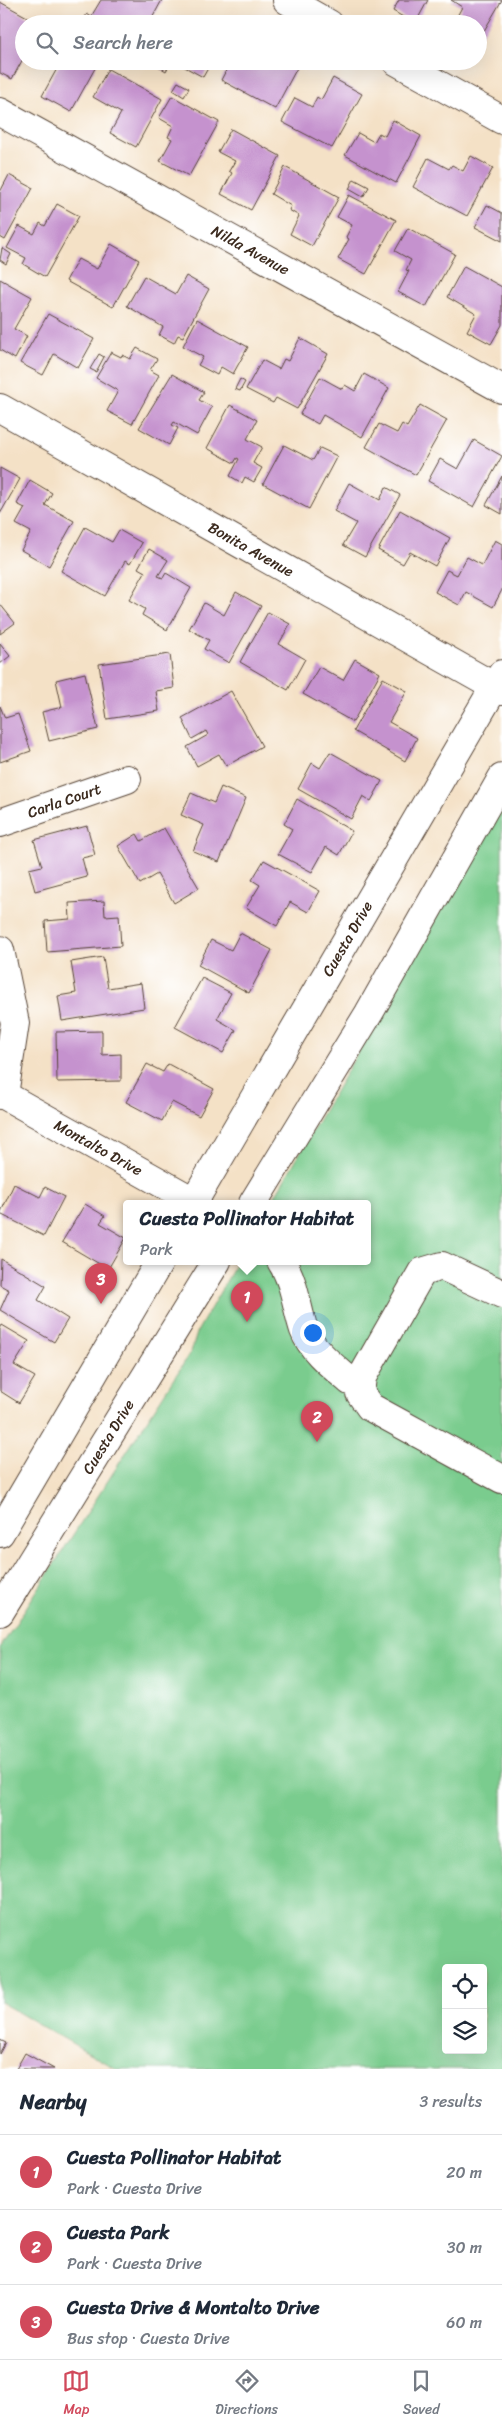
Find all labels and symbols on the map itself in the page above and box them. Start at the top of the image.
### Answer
street label: Nilda Avenue [206,218,295,282]
street label: Bonita Avenue [203,515,299,584]
street label: Carla Court [24,776,105,826]
street label: Cuesta Drive [315,896,380,982]
street label: Montalto Drive [49,1112,148,1183]
pin: 3 [85,1263,117,1304]
pin: 1 [231,1281,263,1322]
your location [300,1320,326,1346]
street label: Cuesta Drive [75,1394,142,1479]
pin: 2 [301,1401,333,1442]

